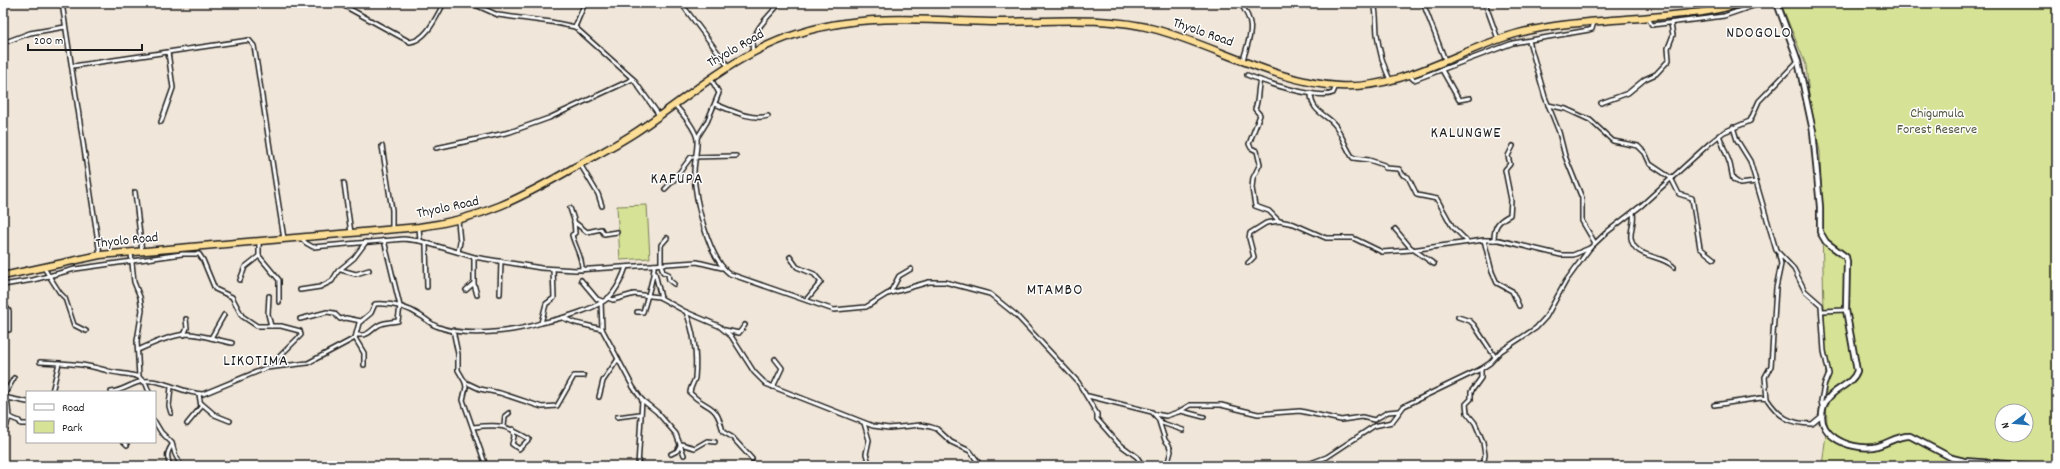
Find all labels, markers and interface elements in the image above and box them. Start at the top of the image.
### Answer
street label: Thyolo Road [1170,13,1236,53]
district label: NDOGOLO [1726,22,1792,45]
street label: Thyolo Road [704,25,768,73]
scale bar [28,26,142,52]
text: 200 m [34,33,63,50]
park label: Chigumula Forest Reserve [1897,104,1977,140]
district label: KALUNGWE [1431,122,1501,145]
district label: KAFUPA [651,168,703,191]
street label: Thyolo Road [415,192,481,224]
street label: Thyolo Road [95,228,159,254]
district label: MTAMBO [1027,279,1083,302]
district label: LIKOTIMA [223,350,289,373]
legend [26,391,156,443]
text: Road [62,400,84,417]
north arrow [1994,403,2034,443]
text: Park [62,420,83,437]
text: N [1998,420,2015,430]

